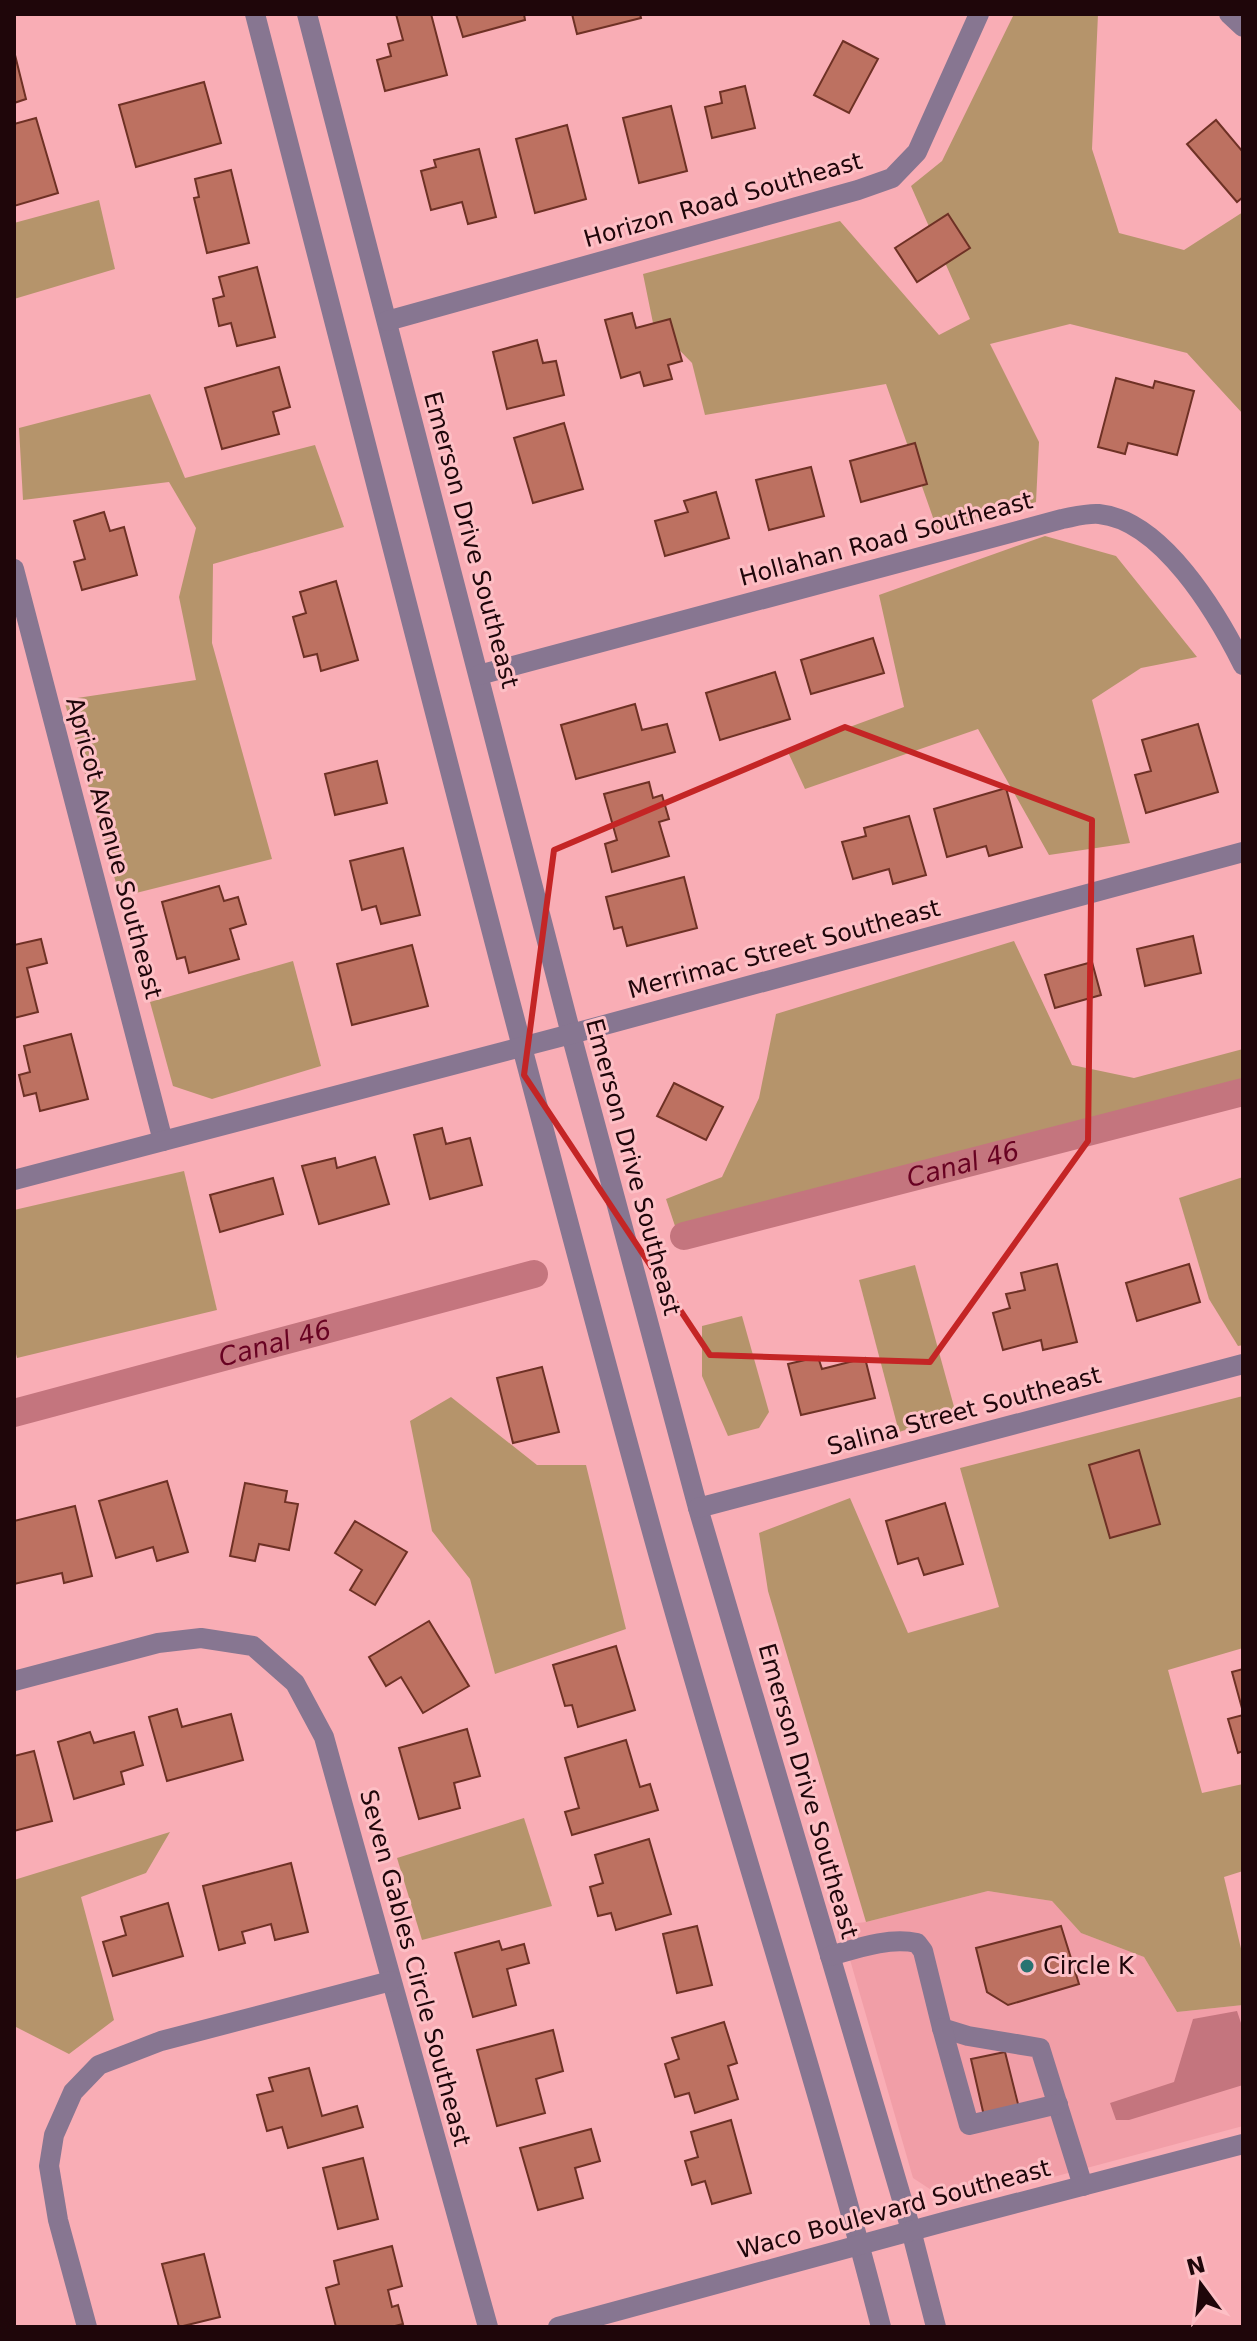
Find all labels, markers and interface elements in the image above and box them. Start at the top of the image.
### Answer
street label: Horizon Road Southeast [581,147,865,253]
street label: Emerson Drive Southeast [418,389,524,691]
street label: Hollahan Road Southeast [736,486,1036,592]
street label: Apricot Avenue Southeast [60,694,168,1002]
street label: Merrimac Street Southeast [625,894,943,1004]
street label: Emerson Drive Southeast [580,1016,686,1318]
water label: Canal 46 [903,1135,1022,1193]
water label: Canal 46 [215,1314,334,1373]
street label: Salina Street Southeast [824,1361,1104,1461]
street label: Emerson Drive Southeast [752,1640,864,1942]
street label: Seven Gables Circle Southeast [354,1787,476,2149]
place label: Circle K [1043,1952,1135,1980]
marker: Circle K [1018,1957,1036,1975]
street label: Waco Boulevard Southeast [735,2154,1053,2264]
north arrow [1161,2245,1241,2325]
text: N [1184,2252,1208,2281]

